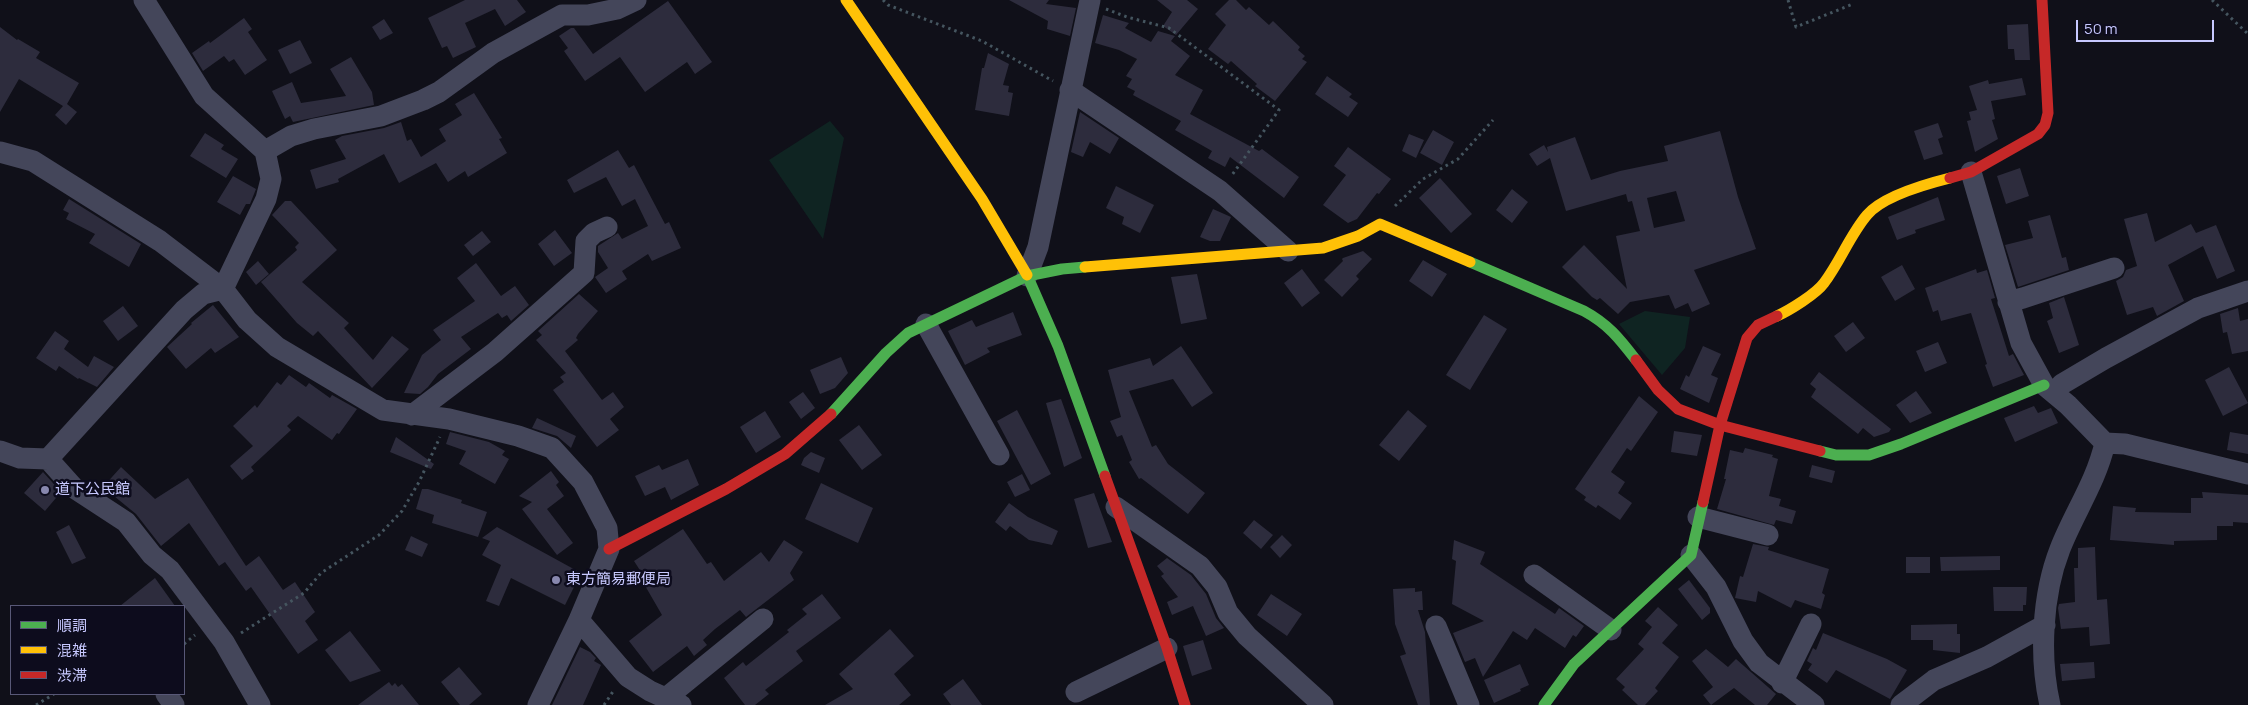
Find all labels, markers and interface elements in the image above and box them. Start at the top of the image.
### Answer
scale bar [2078,10,2216,42]
text: 50 m [2084,18,2118,39]
place label: 道下公民館 [55,481,130,499]
marker: 道下公民館 [39,484,51,496]
place label: 東方簡易郵便局 [566,571,671,589]
marker: 東方簡易郵便局 [550,574,562,586]
legend [10,605,185,695]
text: 順調 [57,615,87,636]
text: 混雑 [57,640,87,661]
text: 渋滞 [57,665,87,686]

